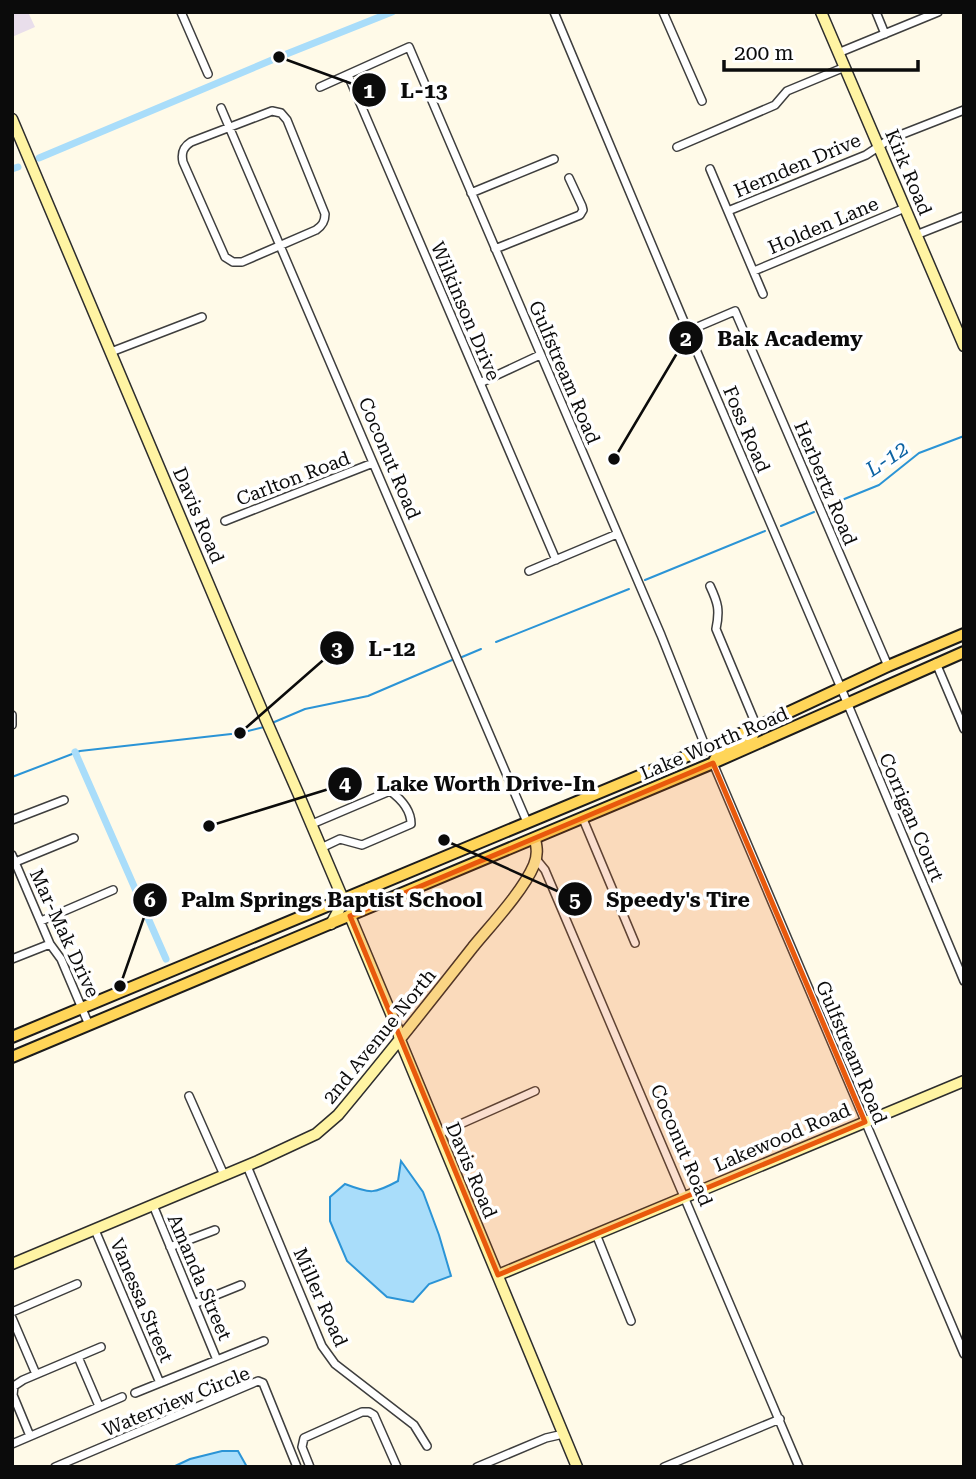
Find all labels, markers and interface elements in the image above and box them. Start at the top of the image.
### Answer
scale bar [724,28,918,72]
text: 200 m [734,41,794,65]
callout: L-13 [351,69,461,111]
text: 1 [363,79,375,103]
text: L-13 [401,79,448,103]
street label: Kirk Road [880,126,937,219]
street label: Hernden Drive [730,128,864,203]
street label: Holden Lane [764,192,882,259]
street label: Wilkinson Drive [426,238,505,384]
street label: Gulfstream Road [524,297,605,447]
callout: Bak Academy [668,317,877,359]
text: 2 [680,327,692,351]
text: Bak Academy [717,327,863,351]
street label: Foss Road [718,383,775,476]
street label: Coconut Road [354,394,426,523]
street label: Herbertz Road [789,418,862,549]
water label: L-12 [860,436,913,482]
street label: Carlton Road [233,446,353,511]
street label: Davis Road [168,464,229,567]
callout: L-12 [320,627,430,669]
text: 3 [331,637,343,661]
text: L-12 [369,637,415,661]
street label: Lake Worth Road [637,702,791,785]
street label: Corrigan Court [874,749,949,885]
callout: Lake Worth Drive-In [328,763,610,805]
text: 4 [339,772,351,796]
text: Lake Worth Drive-In [376,772,596,796]
street label: Mar-Mak Drive [25,865,104,1001]
callout: Speedy's Tire [557,878,764,920]
callout: Palm Springs Baptist School [132,879,497,921]
text: 6 [144,888,156,912]
text: Palm Springs Baptist School [181,888,483,912]
text: 5 [569,888,581,912]
text: Speedy's Tire [606,888,750,912]
street label: 2nd Avenue North [318,964,441,1108]
street label: Gulfstream Road [811,977,892,1127]
street label: Coconut Road [646,1081,718,1210]
street label: Lakewood Road [710,1098,854,1177]
street label: Davis Road [441,1119,502,1222]
street label: Amanda Street [163,1211,236,1344]
street label: Vanessa Street [105,1235,178,1366]
street label: Miller Road [289,1244,353,1350]
street label: Waterview Circle [99,1362,253,1441]

